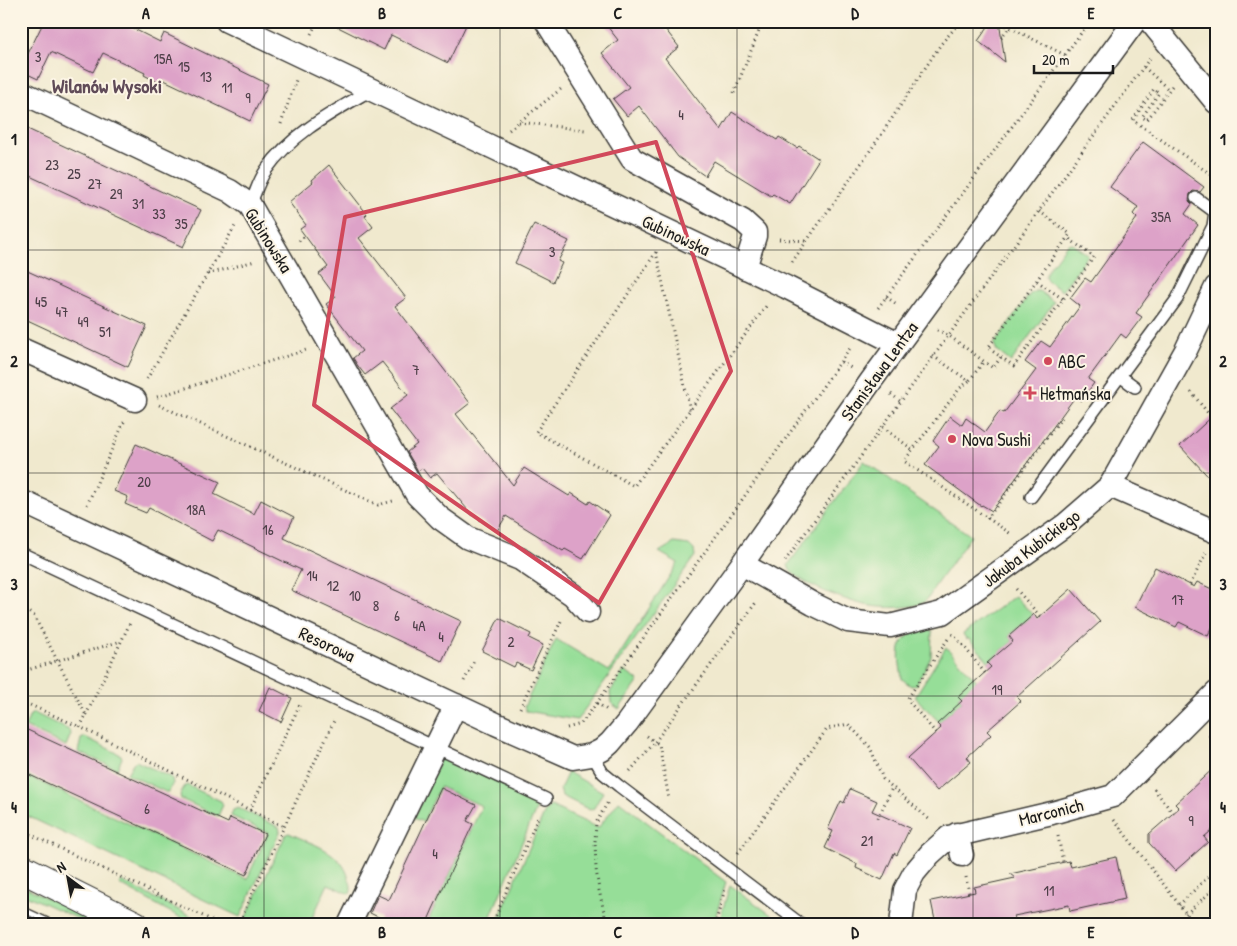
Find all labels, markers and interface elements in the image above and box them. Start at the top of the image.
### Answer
text: A [142,2,150,24]
text: B [378,2,386,24]
text: C [614,2,623,24]
text: D [851,2,859,24]
text: E [1087,2,1095,24]
scale bar [1034,42,1113,74]
house number: 3 [35,46,42,67]
house number: 15A [153,48,173,69]
text: 20 m [1042,49,1069,70]
house number: 15 [178,56,191,77]
house number: 13 [200,66,212,87]
district label: Wilanów Wysoki [52,72,162,100]
house number: 11 [222,77,232,98]
house number: 9 [245,87,251,108]
house number: 4 [678,104,684,125]
text: 1 [11,128,17,150]
text: 1 [1220,128,1226,150]
house number: 23 [45,154,59,175]
house number: 25 [67,163,81,184]
house number: 27 [88,173,102,194]
house number: 29 [110,183,123,204]
house number: 31 [132,193,144,214]
house number: 33 [152,203,166,224]
street label: Gubinowska [239,203,299,277]
house number: 35A [1151,206,1172,227]
street label: Gubinowska [638,208,714,262]
house number: 35 [174,213,188,234]
house number: 3 [549,241,556,262]
house number: 45 [35,291,48,312]
house number: 47 [55,301,69,322]
house number: 49 [77,311,89,332]
street label: Stanisława Lentza [835,316,923,426]
house number: 51 [99,321,111,342]
place label: ABC [1058,349,1086,374]
text: 2 [10,350,18,372]
text: 2 [1219,350,1227,372]
marker: ABC [1042,355,1054,367]
house number: 7 [412,359,420,380]
place label: Hetmańska [1040,381,1111,406]
marker: Hetmańska [1024,387,1036,399]
place label: Nova Sushi [962,427,1031,452]
marker: Nova Sushi [946,433,958,445]
house number: 20 [137,471,151,492]
house number: 18A [186,499,206,520]
street label: Jakuba Kubickiego [977,503,1085,593]
house number: 16 [262,519,274,540]
house number: 14 [306,565,318,586]
text: 3 [10,573,18,595]
text: 3 [1219,573,1227,595]
house number: 12 [327,575,339,596]
house number: 10 [349,585,361,606]
house number: 17 [1172,589,1184,610]
house number: 8 [373,595,379,616]
house number: 6 [394,605,400,626]
house number: 4A [413,615,426,636]
street label: Resorowa [295,620,359,668]
house number: 4 [438,626,444,647]
house number: 2 [507,631,515,652]
house number: 19 [992,679,1003,700]
street label: Marconich [1016,792,1086,832]
text: 4 [11,796,17,818]
text: 4 [1220,796,1226,818]
house number: 6 [144,798,150,819]
house number: 9 [1188,810,1194,831]
house number: 21 [861,830,873,851]
house number: 4 [432,843,438,864]
north arrow [42,854,92,904]
text: N [53,856,70,877]
house number: 11 [1044,880,1054,901]
text: A [142,921,150,943]
text: B [378,921,386,943]
text: C [614,921,623,943]
text: D [851,921,859,943]
text: E [1087,921,1095,943]

